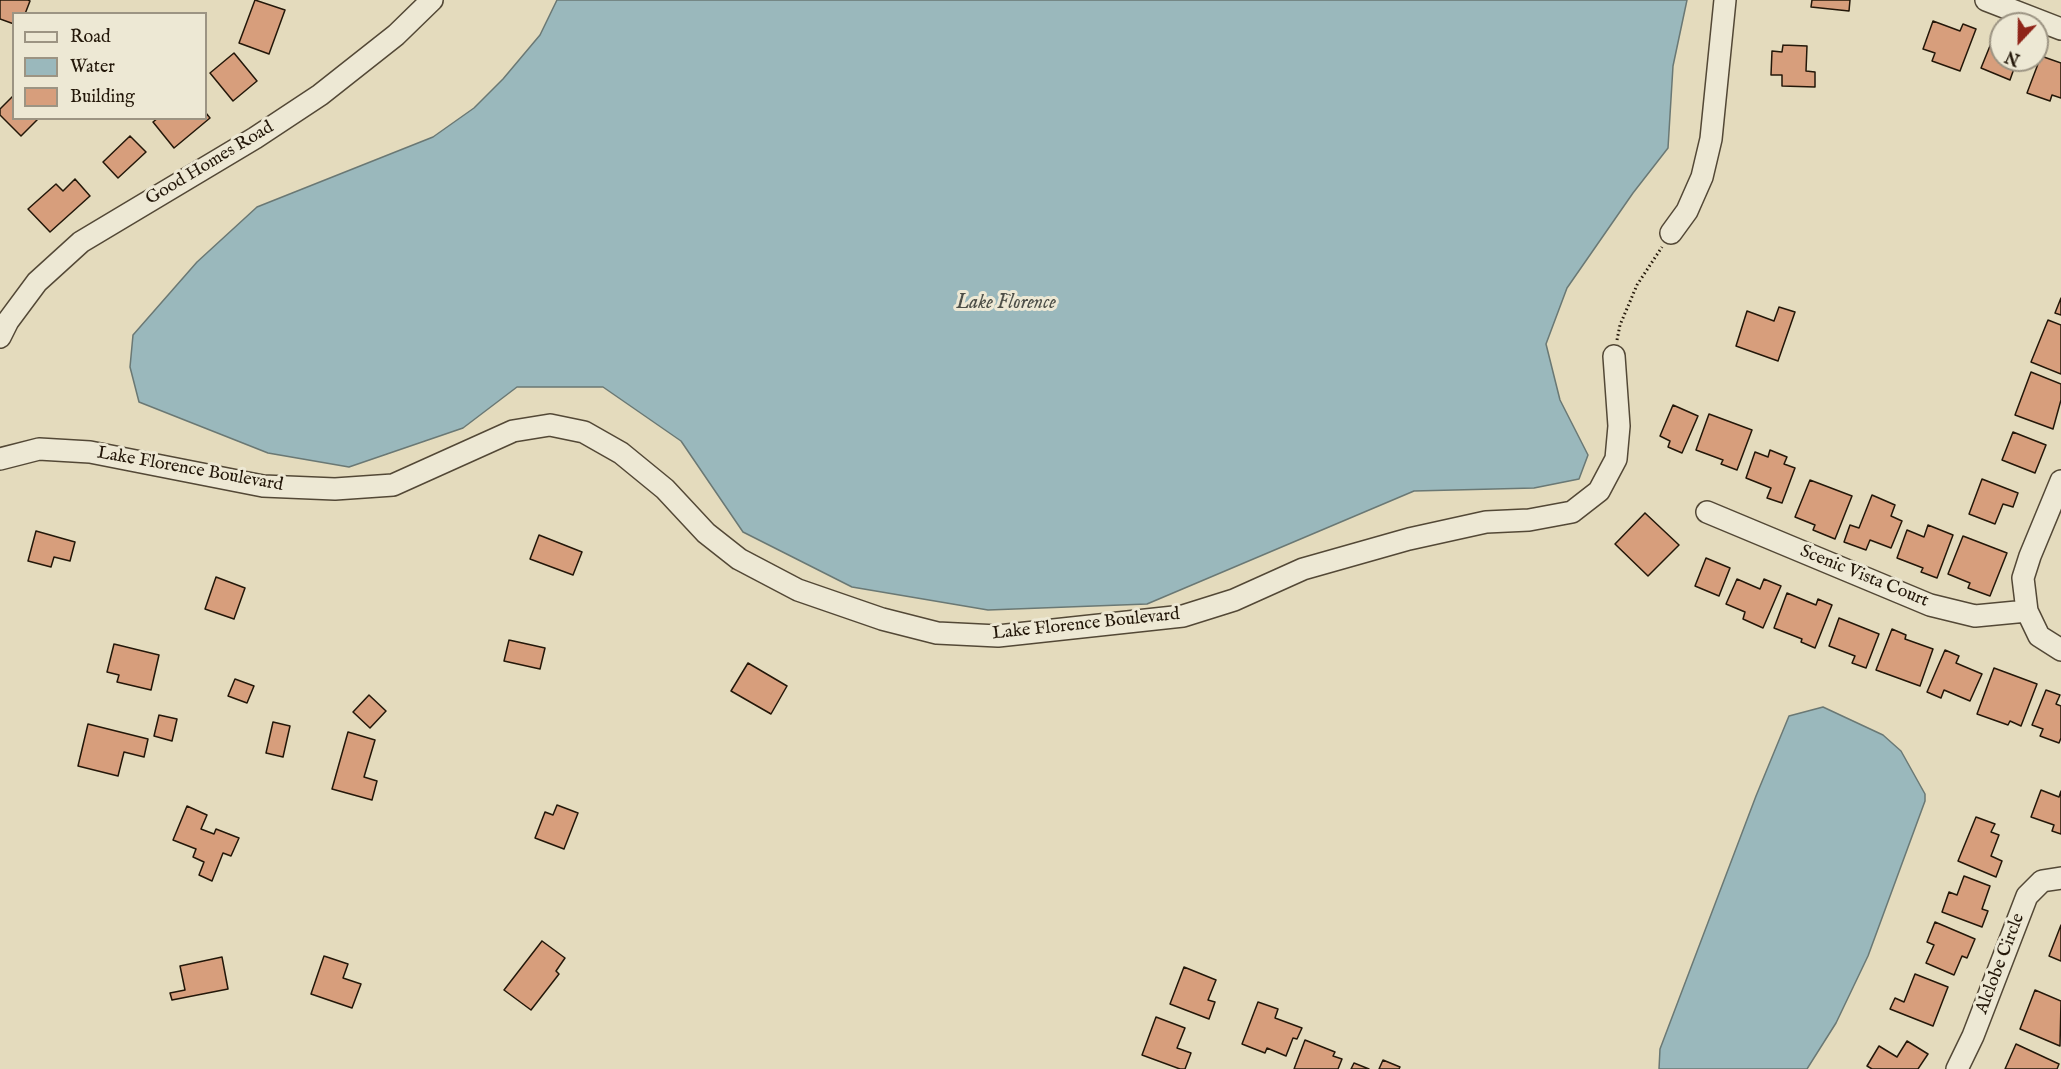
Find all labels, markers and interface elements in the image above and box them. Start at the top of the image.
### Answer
legend [12,12,207,120]
north arrow [1989,12,2049,72]
text: Road [70,26,111,49]
text: N [2003,45,2023,69]
text: Water [70,56,115,79]
text: Building [70,86,135,109]
street label: Good Homes Road [142,117,278,211]
water label: Lake Florence [956,292,1056,316]
street label: Lake Florence Boulevard [95,443,285,497]
street label: Scenic Vista Court [1797,541,1931,613]
street label: Lake Florence Boulevard [991,604,1181,646]
street label: Alclobe Circle [1972,911,2030,1017]

